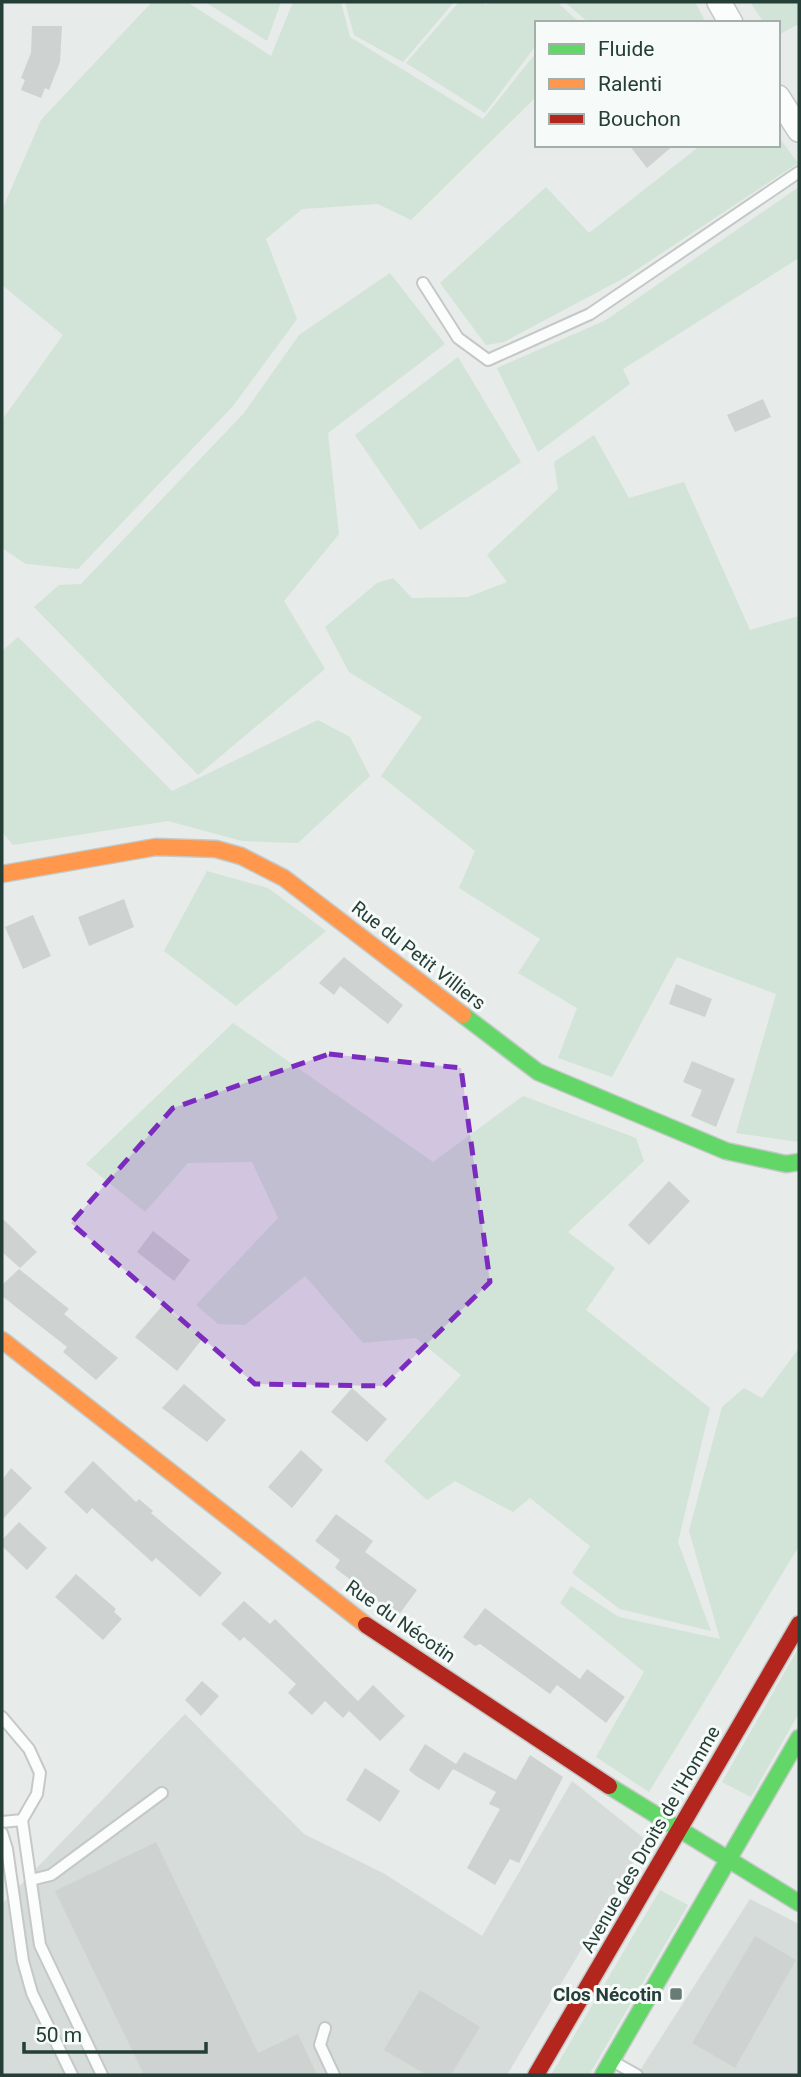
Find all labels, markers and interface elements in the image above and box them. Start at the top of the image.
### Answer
legend [535,21,780,147]
text: Fluide [598,37,654,61]
text: Ralenti [598,72,662,96]
text: Bouchon [598,107,681,131]
street label: Rue du Petit Villiers [347,896,490,1015]
street label: Rue du Nécotin [341,1575,460,1668]
street label: Avenue des Droits de l'Homme [576,1722,725,1957]
place label: Clos Nécotin [553,1983,662,2006]
marker: Clos Nécotin [668,1986,684,2002]
scale bar [24,2010,206,2054]
text: 50 m [35,2023,82,2047]

